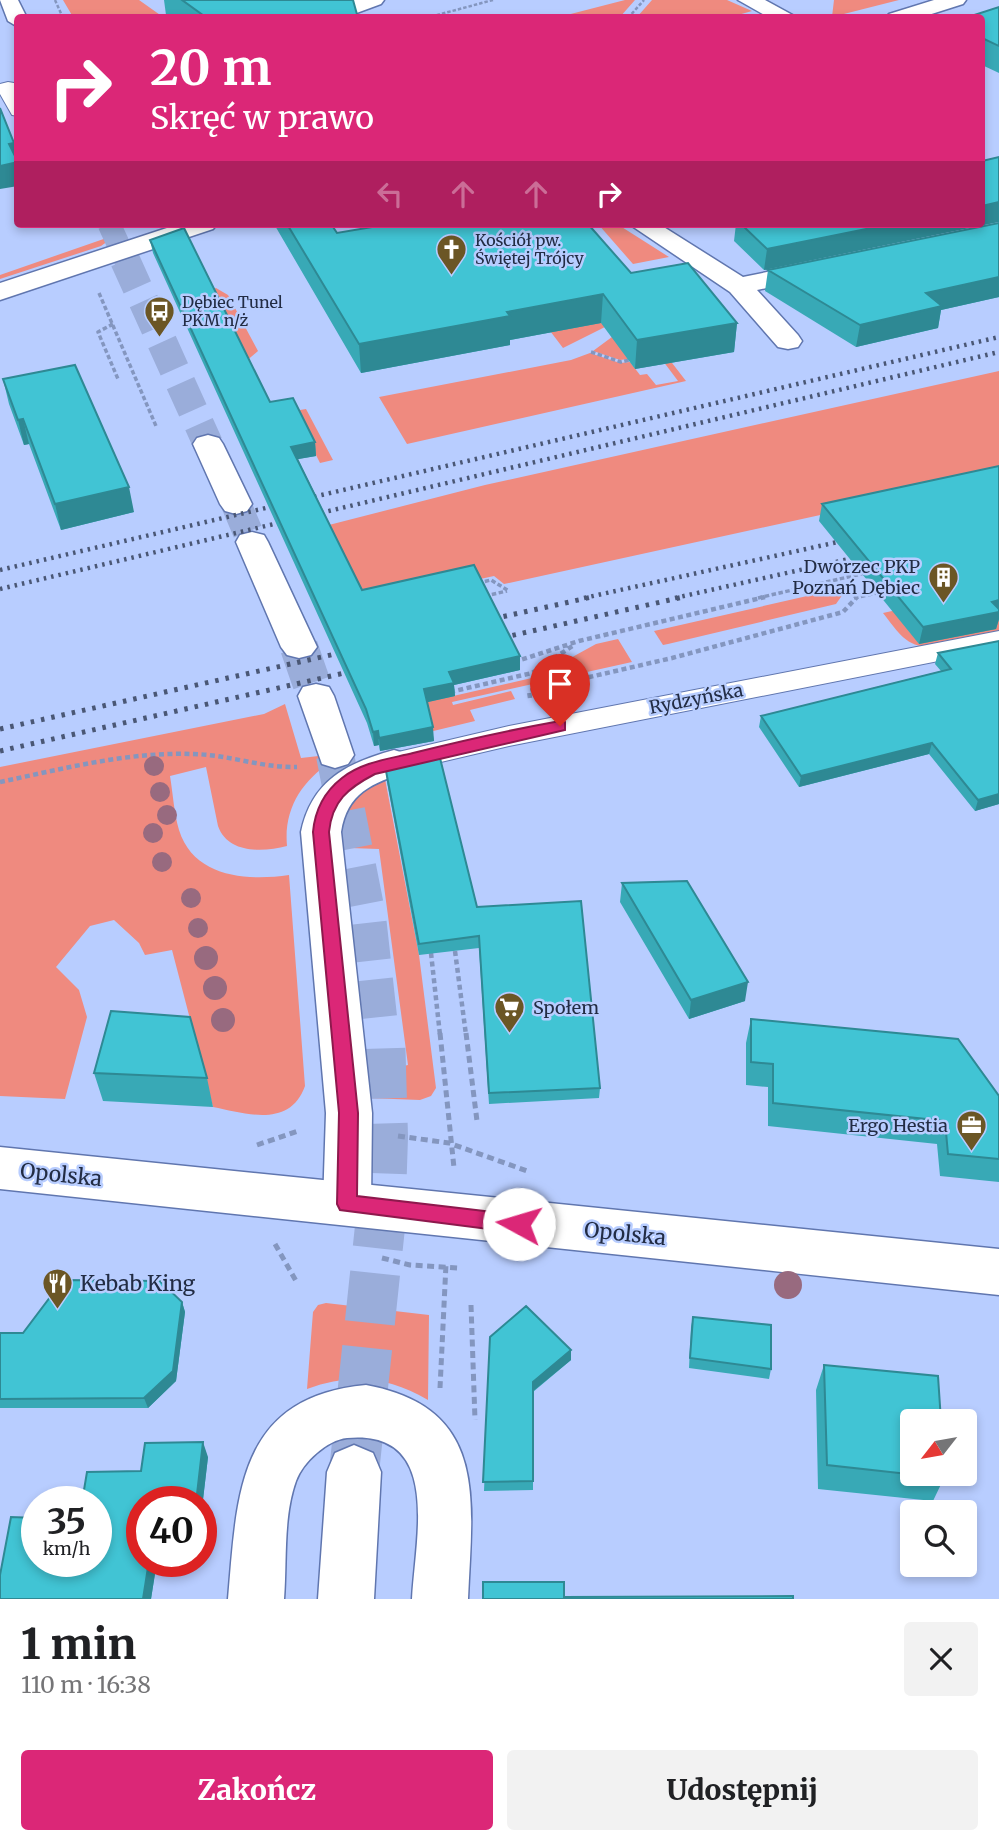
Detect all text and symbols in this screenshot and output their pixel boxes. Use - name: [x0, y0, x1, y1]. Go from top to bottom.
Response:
- text: 20 m: [150, 37, 271, 98]
- icon: right: [35, 42, 126, 133]
- text: Skręć w prawo: [150, 98, 374, 138]
- icon: left: [371, 175, 409, 213]
- icon: ahead: [444, 175, 482, 213]
- icon: ahead: [517, 175, 555, 213]
- icon: right: [590, 175, 628, 213]
- place label: Kościół pw. Świętej Trójcy: [475, 230, 585, 268]
- church icon: Kościół pw. Świętej Trójcy: [435, 232, 469, 276]
- place label: Dębiec Tunel PKM n/ż: [182, 292, 283, 330]
- bus stop icon: Dębiec Tunel PKM n/ż: [142, 294, 176, 338]
- place label: Dworzec PKP Poznań Dębiec: [792, 555, 920, 599]
- building icon: Dworzec PKP Poznań Dębiec: [926, 560, 960, 604]
- pin: [530, 654, 590, 726]
- icon: arrive: [541, 665, 579, 703]
- street label: Rydzyńska: [647, 678, 745, 719]
- supermarket icon: Społem: [493, 991, 527, 1035]
- place label: Społem: [533, 996, 599, 1019]
- office icon: Ergo Hestia: [954, 1109, 988, 1153]
- place label: Ergo Hestia: [848, 1114, 948, 1137]
- street label: Opolska: [19, 1157, 103, 1192]
- position arrow: [482, 1187, 556, 1261]
- street label: Opolska: [583, 1216, 667, 1251]
- restaurant icon: Kebab King: [40, 1267, 74, 1311]
- place label: Kebab King: [80, 1270, 196, 1297]
- north arrow: [900, 1409, 976, 1486]
- map controls: [900, 1409, 977, 1577]
- speed limit sign: 40: [126, 1486, 217, 1577]
- text: 35: [47, 1500, 86, 1544]
- button: search: [900, 1500, 977, 1577]
- text: km/h: [43, 1537, 90, 1560]
- text: 1 min: [21, 1618, 136, 1670]
- button: close: [904, 1622, 978, 1696]
- text: 110 m · 16:38: [21, 1670, 151, 1699]
- button: Zakończ: [21, 1750, 493, 1830]
- button: Udostępnij: [507, 1750, 978, 1830]

